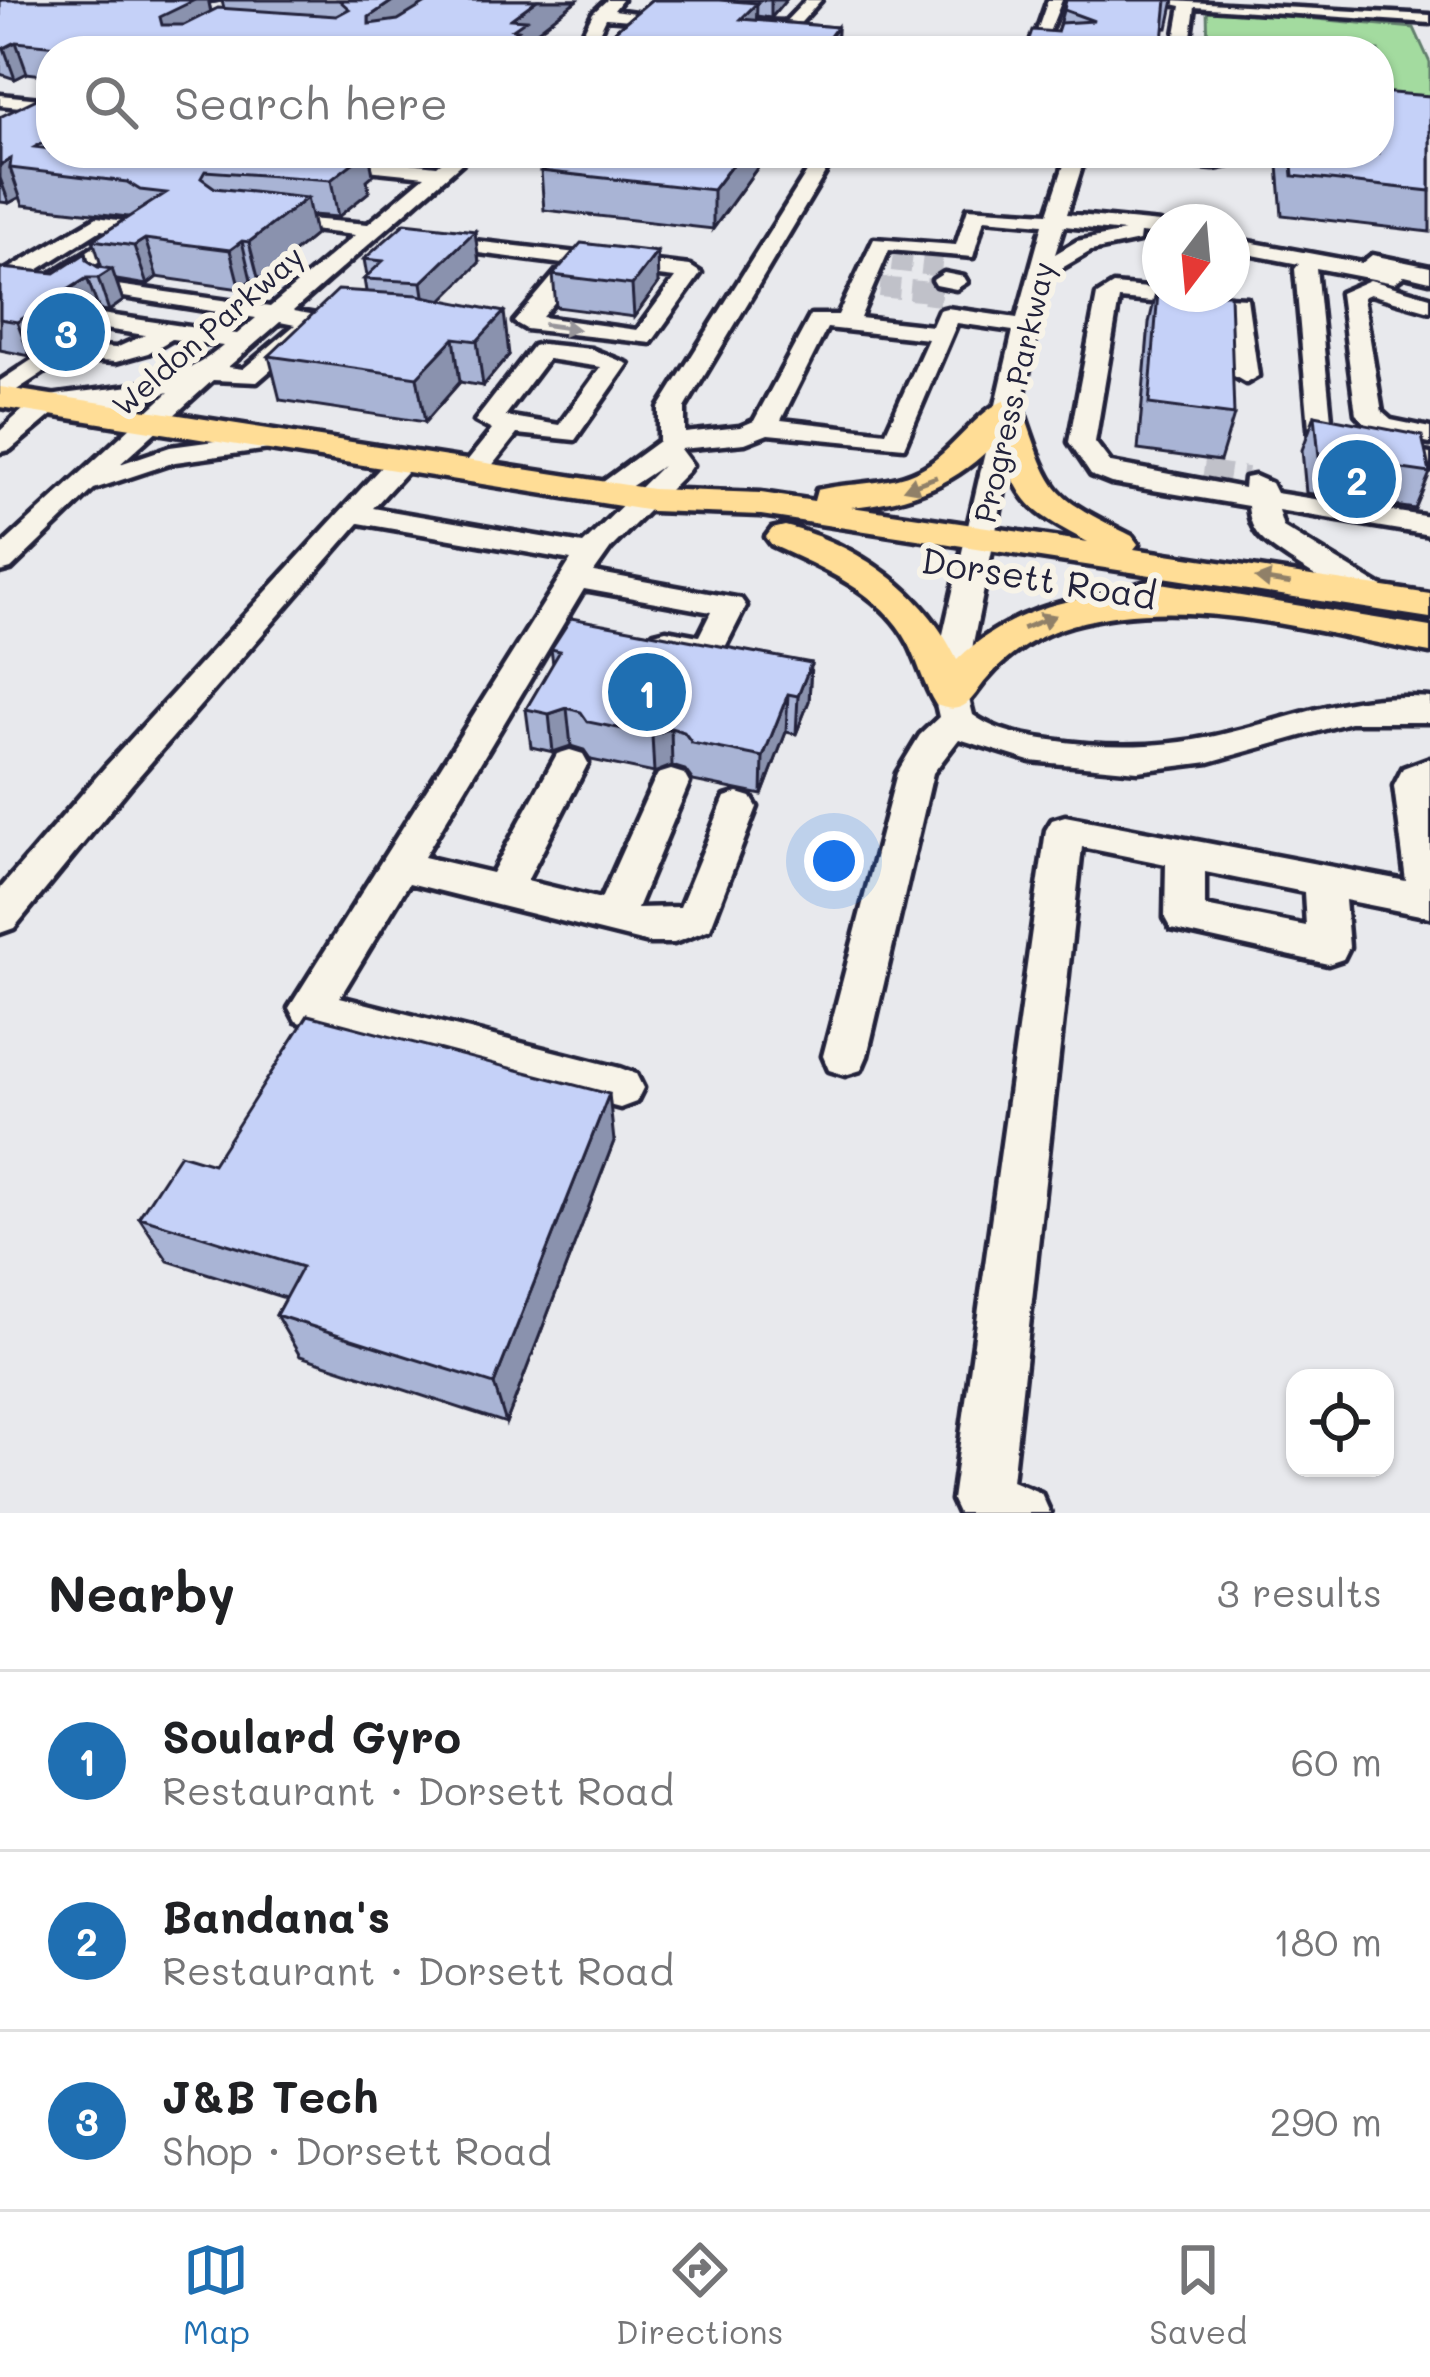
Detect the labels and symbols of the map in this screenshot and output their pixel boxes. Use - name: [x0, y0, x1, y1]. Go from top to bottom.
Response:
- north arrow: [1142, 204, 1250, 312]
- street label: Weldon Parkway: [103, 236, 311, 424]
- street label: Progress Parkway: [964, 258, 1062, 526]
- pin: 3: [27, 287, 105, 377]
- one-way arrow: [543, 317, 580, 336]
- pin: 2: [1318, 434, 1396, 524]
- one-way arrow: [901, 475, 937, 493]
- street label: Dorsett Road: [918, 535, 1160, 619]
- one-way arrow: [1254, 571, 1291, 590]
- one-way arrow: [1021, 612, 1057, 631]
- pin: 1: [608, 647, 686, 737]
- your location: [804, 831, 864, 891]

